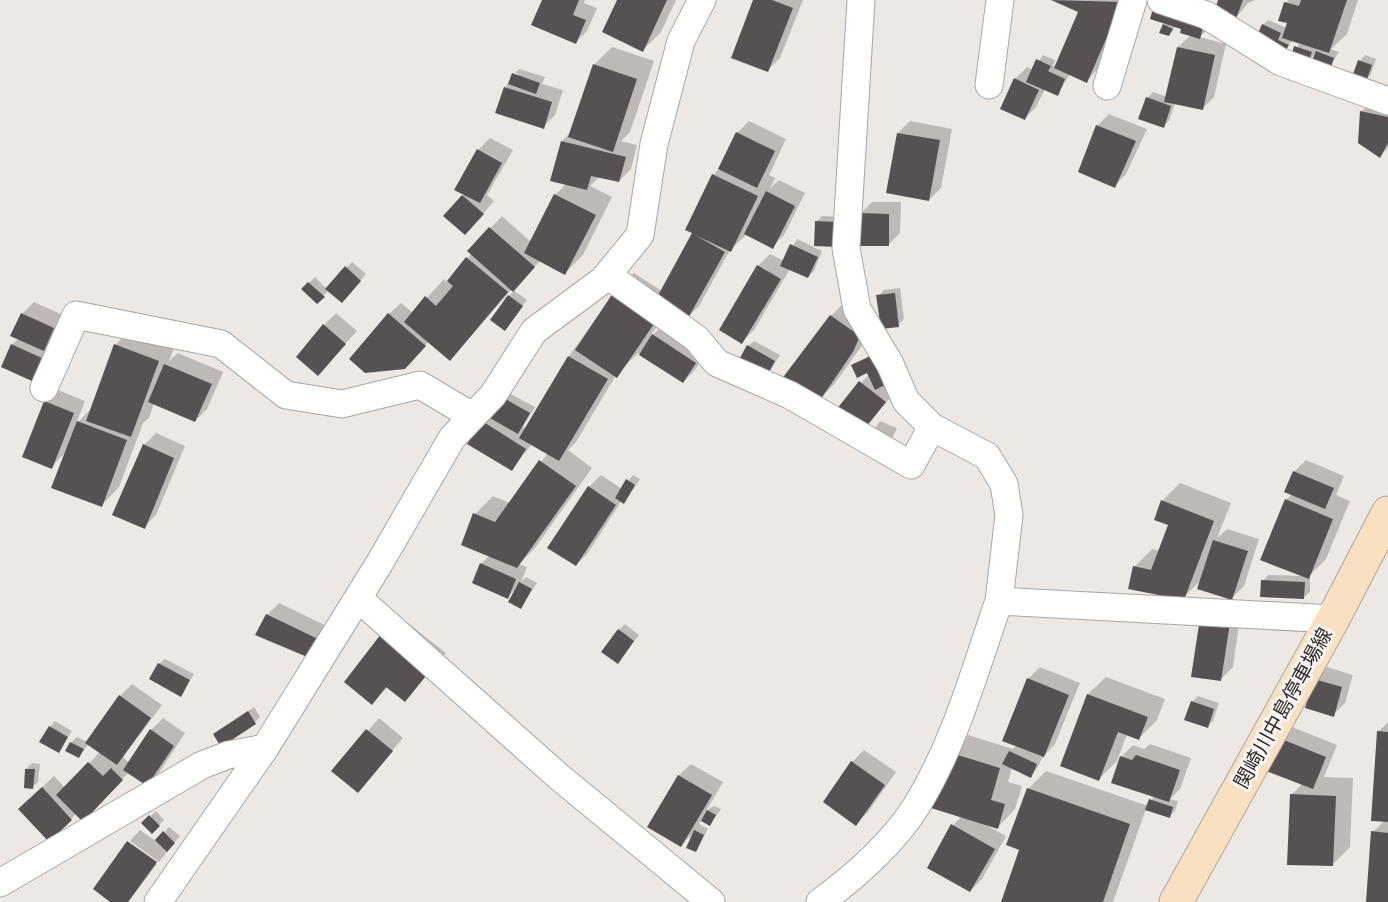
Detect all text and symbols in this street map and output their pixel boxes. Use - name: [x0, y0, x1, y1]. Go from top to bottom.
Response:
- street label: 関崎川中島停車場線: [1229, 623, 1336, 792]

